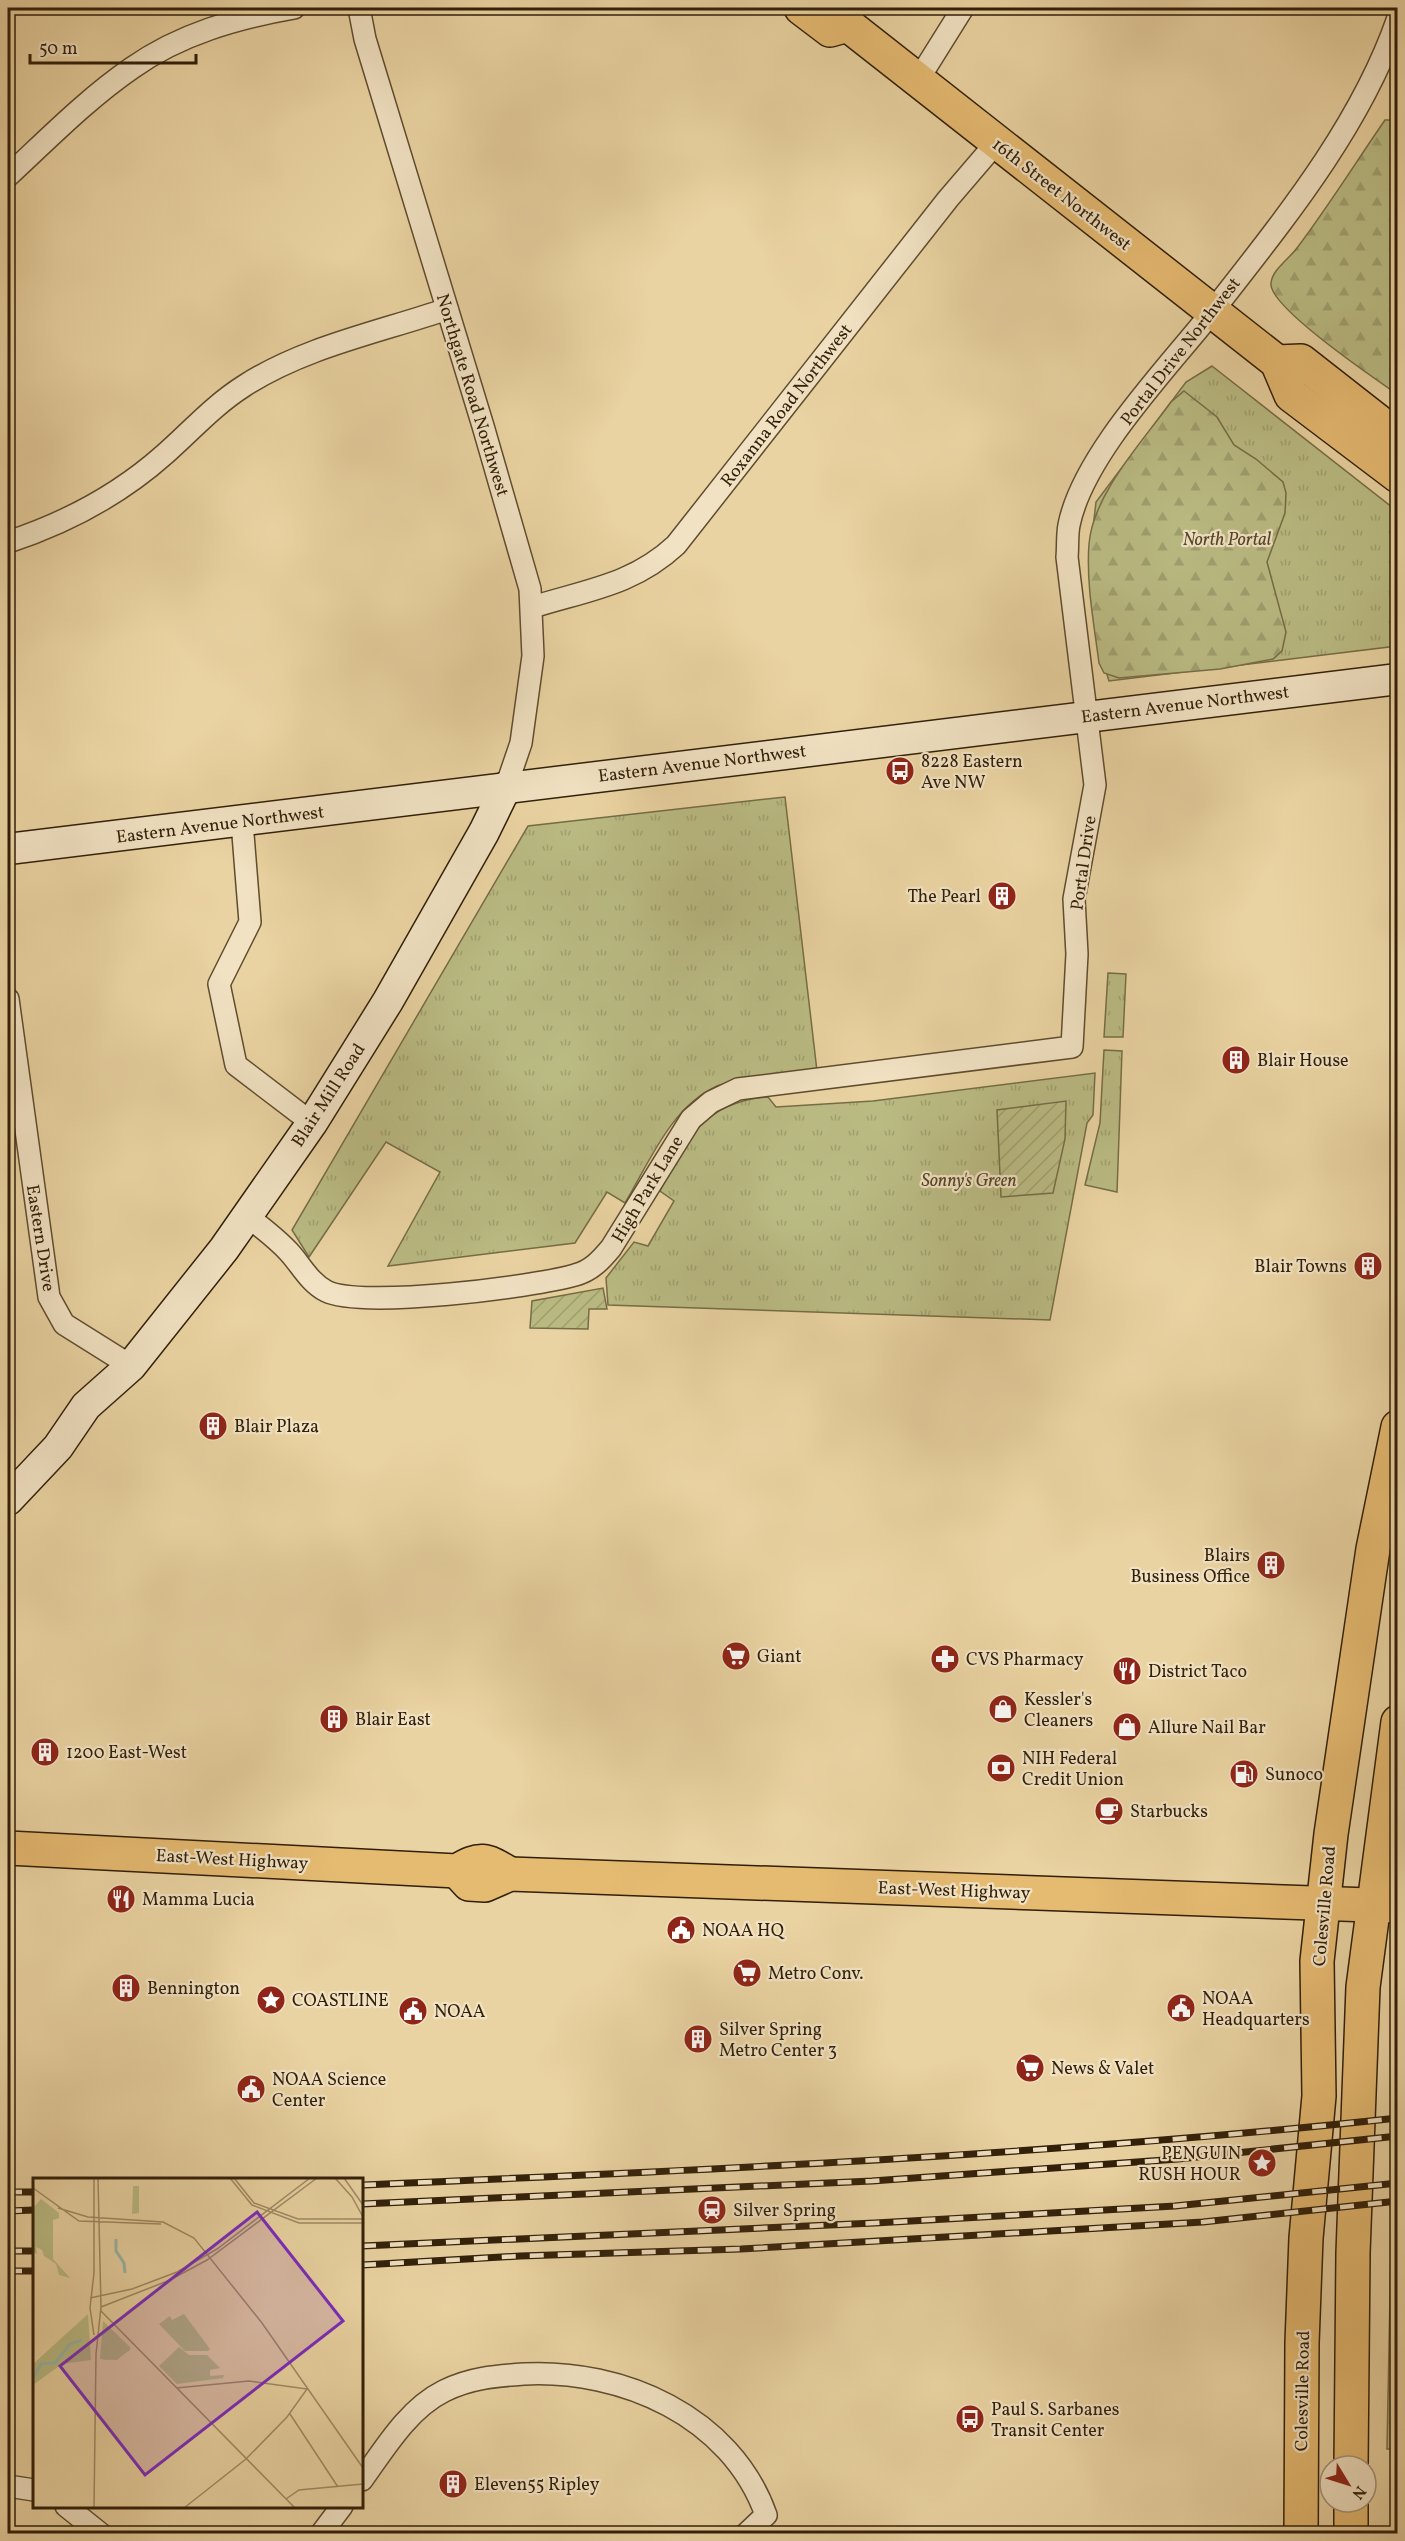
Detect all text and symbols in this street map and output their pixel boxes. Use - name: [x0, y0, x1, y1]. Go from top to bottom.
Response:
- scale bar: [30, 27, 196, 65]
- text: 50 m: [39, 37, 78, 62]
- street label: 16th Street Northwest: [986, 133, 1136, 258]
- street label: Portal Drive Northwest: [1115, 272, 1247, 431]
- street label: Northgate Road Northwest: [429, 291, 514, 500]
- street label: Roxanna Road Northwest: [715, 319, 859, 493]
- park label: North Portal: [1183, 528, 1272, 553]
- street label: Eastern Avenue Northwest: [1080, 680, 1291, 731]
- street label: Eastern Avenue Northwest: [597, 739, 808, 790]
- place label: 8228 Eastern Ave NW: [921, 750, 1023, 796]
- bus stop icon: 8228 Eastern Ave NW: [884, 755, 916, 787]
- street label: Eastern Avenue Northwest: [115, 800, 326, 851]
- street label: Portal Drive: [1065, 814, 1104, 912]
- building icon: The Pearl: [986, 880, 1018, 912]
- place label: The Pearl: [907, 885, 981, 910]
- street label: Blair Mill Road: [286, 1039, 372, 1153]
- building icon: Blair House: [1220, 1044, 1252, 1076]
- place label: Blair House: [1257, 1049, 1349, 1074]
- street label: High Park Lane: [606, 1131, 690, 1248]
- park label: Sonny's Green: [921, 1169, 1017, 1194]
- street label: Eastern Drive: [19, 1183, 60, 1294]
- building icon: Blair Towns: [1352, 1250, 1384, 1282]
- place label: Blair Towns: [1254, 1255, 1347, 1280]
- building icon: Blair Plaza: [197, 1410, 229, 1442]
- place label: Blair Plaza: [234, 1415, 319, 1440]
- place label: Blairs Business Office: [1130, 1544, 1250, 1590]
- building icon: Blairs Business Office: [1255, 1549, 1287, 1581]
- supermarket icon: Giant: [720, 1640, 752, 1672]
- pharmacy icon: CVS Pharmacy: [929, 1643, 961, 1675]
- place label: Giant: [757, 1645, 802, 1670]
- place label: CVS Pharmacy: [966, 1648, 1084, 1673]
- restaurant icon: District Taco: [1111, 1655, 1143, 1687]
- place label: District Taco: [1148, 1660, 1247, 1685]
- place label: Kessler's Cleaners: [1024, 1688, 1093, 1734]
- shop icon: Kessler's Cleaners: [987, 1693, 1019, 1725]
- building icon: Blair East: [318, 1703, 350, 1735]
- place label: Blair East: [355, 1708, 431, 1733]
- shop icon: Allure Nail Bar: [1111, 1711, 1143, 1743]
- place label: Allure Nail Bar: [1148, 1716, 1266, 1741]
- building icon: 1200 East-West: [29, 1736, 61, 1768]
- place label: 1200 East-West: [66, 1741, 187, 1766]
- place label: NIH Federal Credit Union: [1022, 1747, 1124, 1793]
- bank icon: NIH Federal Credit Union: [985, 1752, 1017, 1784]
- fuel station icon: Sunoco: [1228, 1758, 1260, 1790]
- place label: Sunoco: [1265, 1763, 1323, 1788]
- cafe icon: Starbucks: [1093, 1795, 1125, 1827]
- place label: Starbucks: [1130, 1800, 1208, 1825]
- street label: East-West Highway: [155, 1844, 309, 1877]
- street label: Colesville Road: [1308, 1845, 1343, 1967]
- street label: East-West Highway: [877, 1876, 1031, 1907]
- restaurant icon: Mamma Lucia: [105, 1883, 137, 1915]
- place label: Mamma Lucia: [142, 1888, 255, 1913]
- public building icon: NOAA HQ: [665, 1914, 697, 1946]
- place label: NOAA HQ: [702, 1919, 785, 1944]
- supermarket icon: Metro Conv.: [731, 1957, 763, 1989]
- place label: Metro Conv.: [768, 1962, 863, 1987]
- building icon: Bennington: [110, 1972, 142, 2004]
- place label: Bennington: [147, 1977, 240, 2002]
- place icon: COASTLINE: [255, 1984, 287, 2016]
- place label: NOAA Headquarters: [1202, 1987, 1310, 2033]
- place label: COASTLINE: [292, 1989, 389, 2014]
- public building icon: NOAA Headquarters: [1165, 1992, 1197, 2024]
- public building icon: NOAA: [397, 1995, 429, 2027]
- place label: NOAA: [434, 2000, 486, 2025]
- place label: Silver Spring Metro Center 3: [719, 2018, 837, 2064]
- building icon: Silver Spring Metro Center 3: [682, 2023, 714, 2055]
- supermarket icon: News & Valet: [1014, 2052, 1046, 2084]
- place label: News & Valet: [1051, 2057, 1154, 2082]
- place label: NOAA Science Center: [272, 2068, 386, 2114]
- public building icon: NOAA Science Center: [235, 2073, 267, 2105]
- place label: PENGUIN RUSH HOUR: [1138, 2142, 1241, 2188]
- place icon: PENGUIN RUSH HOUR: [1246, 2147, 1278, 2179]
- inset map: [33, 2178, 363, 2508]
- station icon: Silver Spring: [696, 2194, 728, 2226]
- place label: Silver Spring: [733, 2199, 836, 2224]
- street label: Colesville Road: [1290, 2330, 1317, 2452]
- place label: Paul S. Sarbanes Transit Center: [991, 2398, 1120, 2444]
- bus stop icon: Paul S. Sarbanes Transit Center: [954, 2403, 986, 2435]
- north arrow: [1318, 2454, 1378, 2514]
- building icon: Eleven55 Ripley: [437, 2468, 469, 2500]
- place label: Eleven55 Ripley: [474, 2473, 600, 2498]
- text: N: [1346, 2481, 1370, 2504]

